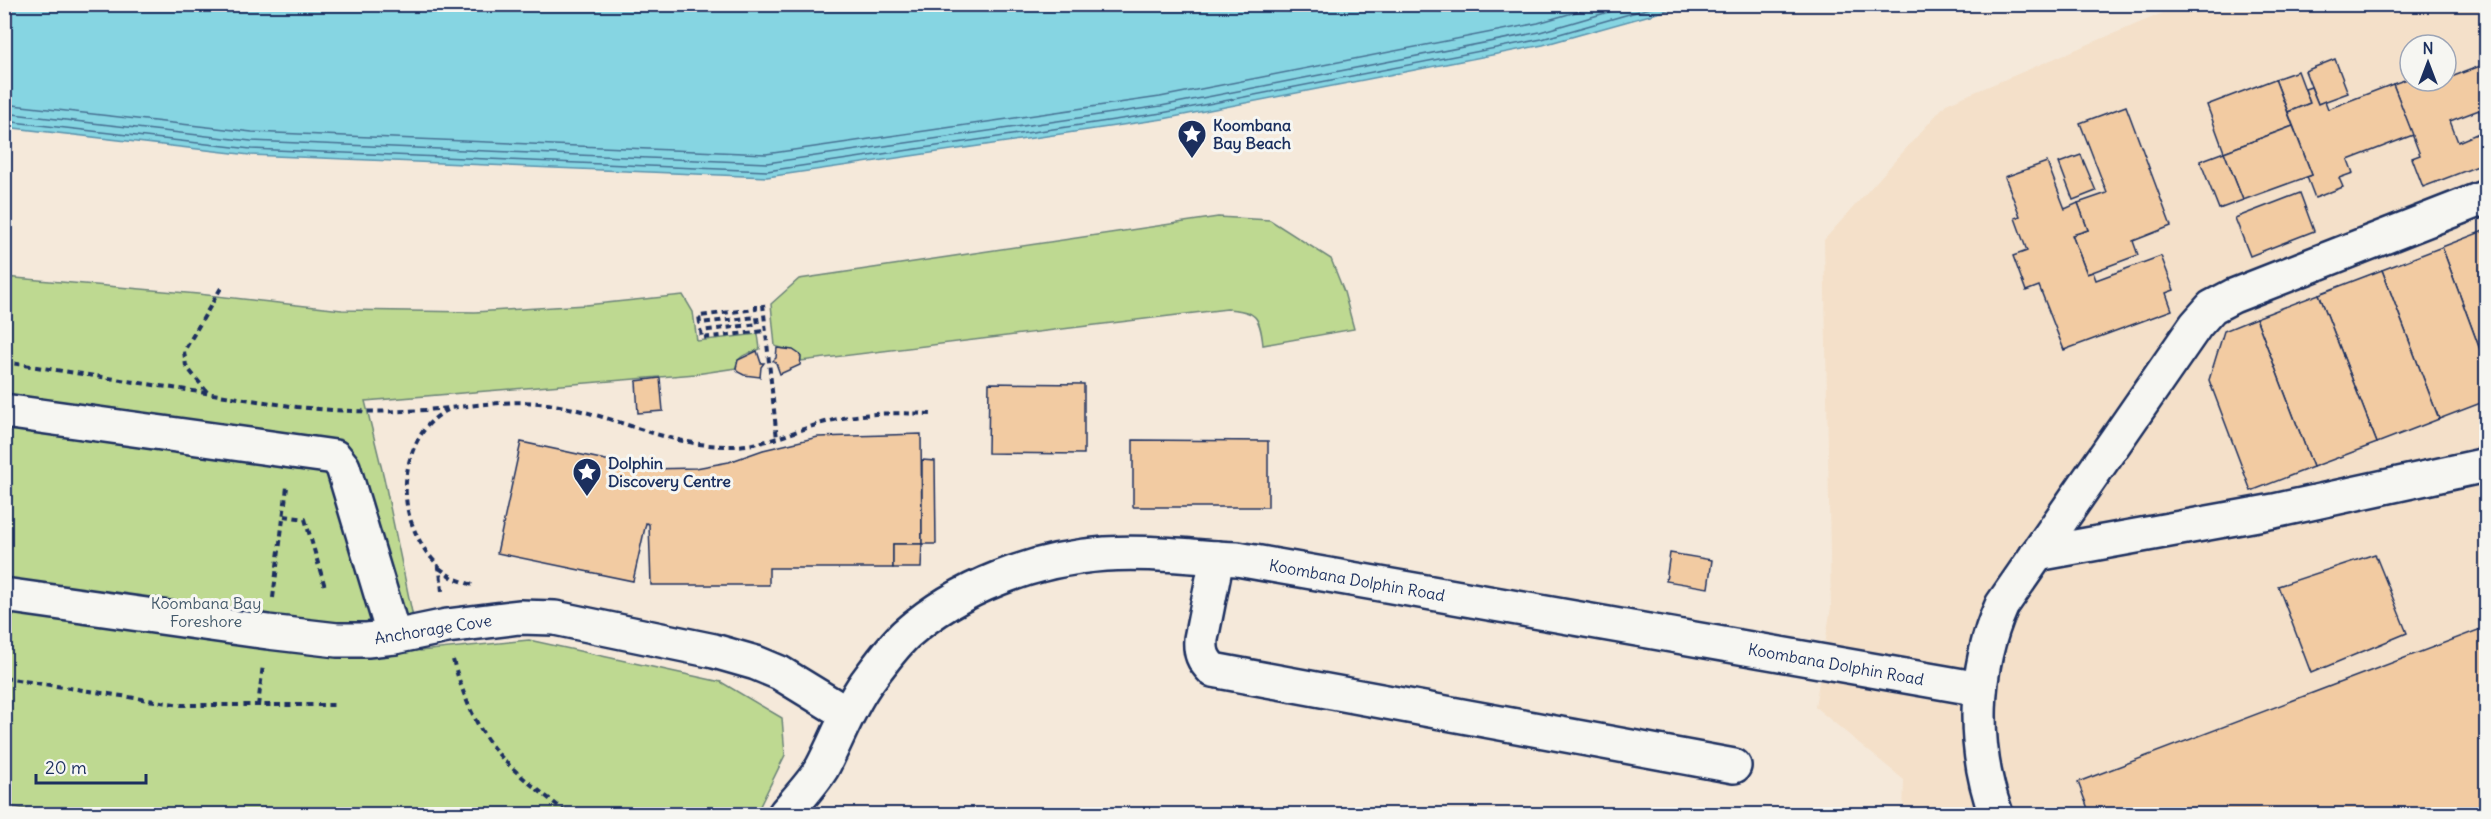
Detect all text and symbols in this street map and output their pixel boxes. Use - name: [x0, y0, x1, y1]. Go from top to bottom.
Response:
- north arrow: [2398, 33, 2458, 93]
- text: N: [2422, 38, 2434, 58]
- place label: Koombana Bay Beach: [1213, 115, 1291, 154]
- place icon: Koombana Bay Beach: [1176, 118, 1208, 160]
- place label: Dolphin Discovery Centre: [608, 453, 731, 492]
- place icon: Dolphin Discovery Centre: [571, 456, 603, 498]
- street label: Koombana Dolphin Road: [1267, 555, 1447, 605]
- park label: Koombana Bay Foreshore: [151, 593, 261, 631]
- street label: Anchorage Cove: [373, 610, 493, 648]
- street label: Koombana Dolphin Road: [1746, 639, 1926, 689]
- scale bar: [36, 747, 146, 785]
- text: 20 m: [45, 756, 87, 779]

